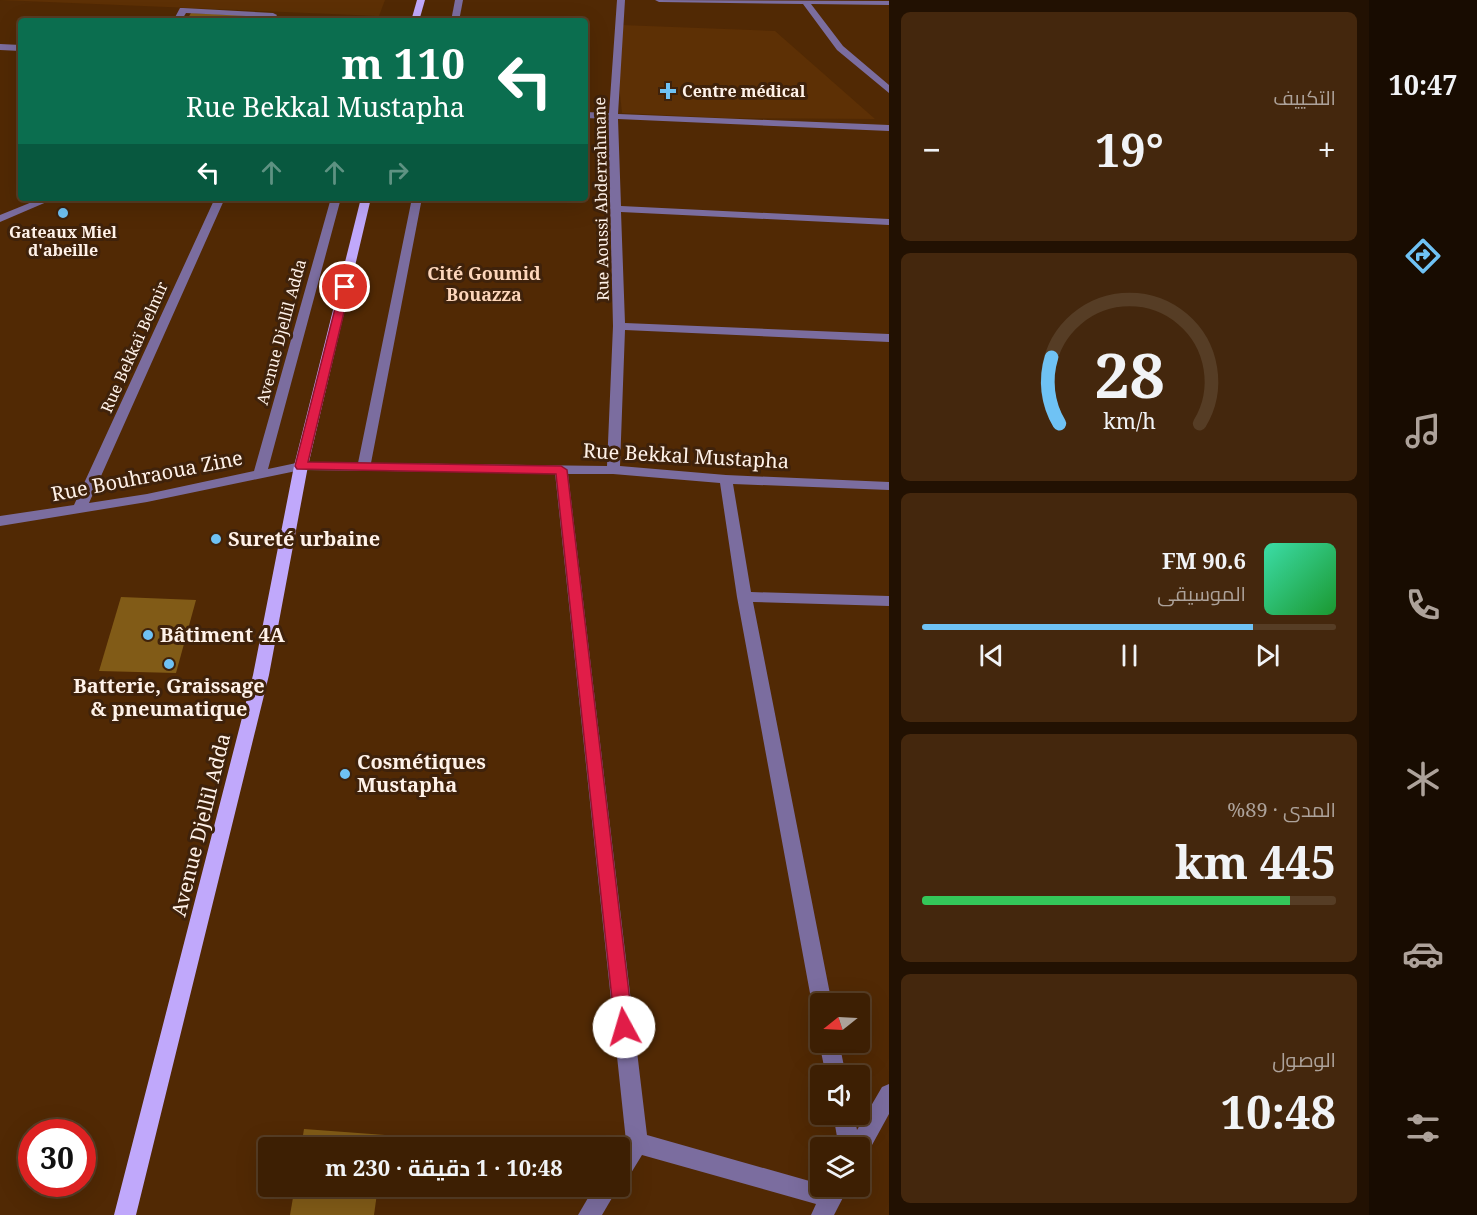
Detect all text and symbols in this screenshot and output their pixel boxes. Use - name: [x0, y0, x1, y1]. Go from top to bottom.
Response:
- text: 110 m: [341, 34, 465, 91]
- icon: left: [486, 42, 564, 120]
- text: 10:47: [1388, 66, 1458, 103]
- place label: Centre médical: [682, 80, 806, 102]
- marker: Centre médical: [659, 82, 677, 100]
- text: التكييف: [1273, 84, 1336, 111]
- text: Rue Bekkal Mustapha: [186, 88, 465, 125]
- street label: Rue Aoussi Abderrahmane: [588, 97, 614, 301]
- text: 19°: [1095, 119, 1164, 180]
- text: −: [922, 127, 941, 172]
- text: +: [1318, 127, 1336, 172]
- icon: left: [192, 156, 225, 189]
- icon: ahead: [255, 156, 288, 189]
- icon: ahead: [318, 156, 351, 189]
- icon: right: [381, 156, 414, 189]
- marker: Gateaux Miel d'abeille: [56, 206, 70, 220]
- place label: Gateaux Miel d'abeille: [9, 221, 117, 261]
- icon: directions: [1402, 235, 1444, 277]
- street label: Avenue Djellil Adda: [251, 257, 311, 407]
- pin: [319, 261, 370, 312]
- district label: Cité Goumid Bouazza: [427, 261, 541, 306]
- icon: arrive: [328, 270, 361, 303]
- street label: Rue Bekkaï Belmir: [95, 278, 173, 416]
- text: 28: [1094, 331, 1164, 416]
- text: km/h: [1103, 406, 1156, 435]
- icon: music: [1402, 410, 1444, 452]
- street label: Rue Bekkal Mustapha: [582, 437, 790, 474]
- street label: Rue Bouhraoua Zine: [49, 444, 245, 507]
- place label: Sureté urbaine: [228, 525, 380, 552]
- marker: Sureté urbaine: [209, 532, 223, 546]
- text: 90.6 FM: [1162, 545, 1246, 575]
- text: الموسيقى: [1157, 580, 1246, 607]
- icon: phone: [1402, 584, 1444, 626]
- place label: Bâtiment 4A: [160, 621, 286, 648]
- marker: Bâtiment 4A: [141, 628, 155, 642]
- icon: previous: [975, 639, 1008, 672]
- icon: pause: [1113, 639, 1146, 672]
- icon: next: [1251, 639, 1284, 672]
- marker: Batterie, Graissage & pneumatique: [162, 657, 176, 671]
- place label: Batterie, Graissage & pneumatique: [73, 672, 265, 722]
- street label: Avenue Djellil Adda: [165, 731, 236, 919]
- place label: Cosmétiques Mustapha: [357, 748, 486, 798]
- icon: climate: [1402, 758, 1444, 800]
- marker: Cosmétiques Mustapha: [338, 767, 352, 781]
- text: المدى · 89%: [1227, 796, 1336, 823]
- text: 445 km: [1175, 831, 1336, 892]
- icon: car: [1402, 933, 1444, 975]
- north arrow: [810, 993, 870, 1053]
- map controls: [810, 993, 870, 1197]
- position arrow: [592, 995, 656, 1059]
- text: الوصول: [1272, 1046, 1336, 1073]
- button: sound: [810, 1065, 870, 1125]
- text: 10:48: [1221, 1081, 1336, 1142]
- icon: filters: [1402, 1107, 1444, 1149]
- speed limit sign: 30: [18, 1119, 96, 1197]
- button: layers: [810, 1137, 870, 1197]
- text: 10:48 · 1 دقيقة · 230 m: [325, 1152, 563, 1182]

